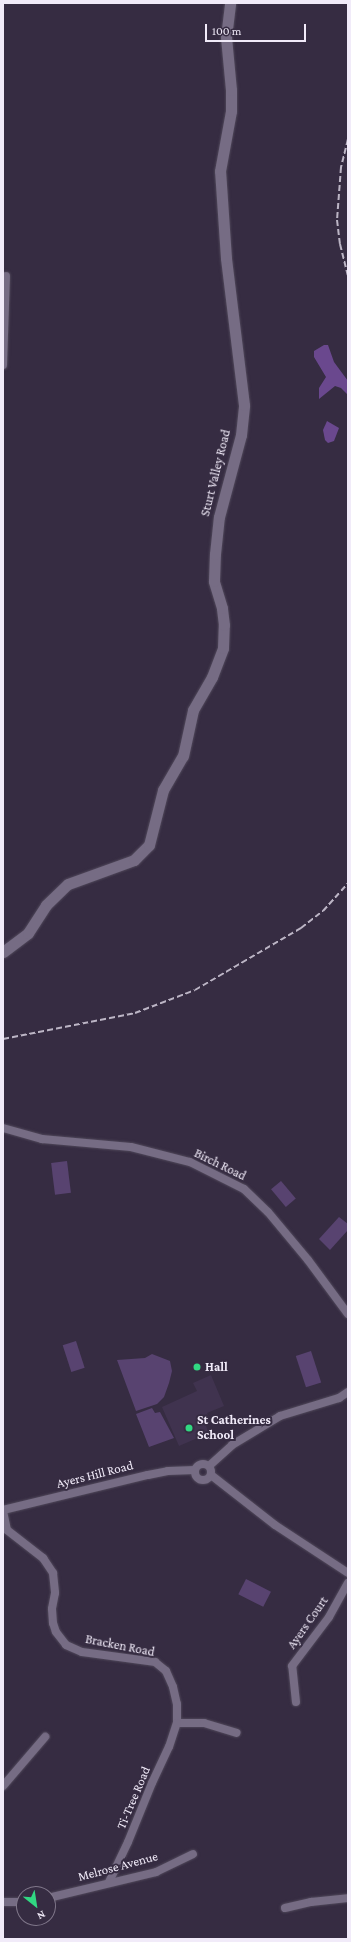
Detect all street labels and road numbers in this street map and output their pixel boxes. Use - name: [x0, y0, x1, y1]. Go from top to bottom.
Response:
- street label: Sturt Valley Road: [198, 428, 234, 518]
- street label: Birch Road: [191, 1146, 249, 1184]
- street label: Ayers Hill Road: [55, 1458, 135, 1492]
- street label: Ayers Court: [284, 1594, 332, 1652]
- street label: Bracken Road: [84, 1632, 156, 1660]
- street label: Ti-Tree Road: [114, 1764, 154, 1832]
- street label: Melrose Avenue: [76, 1849, 160, 1885]

